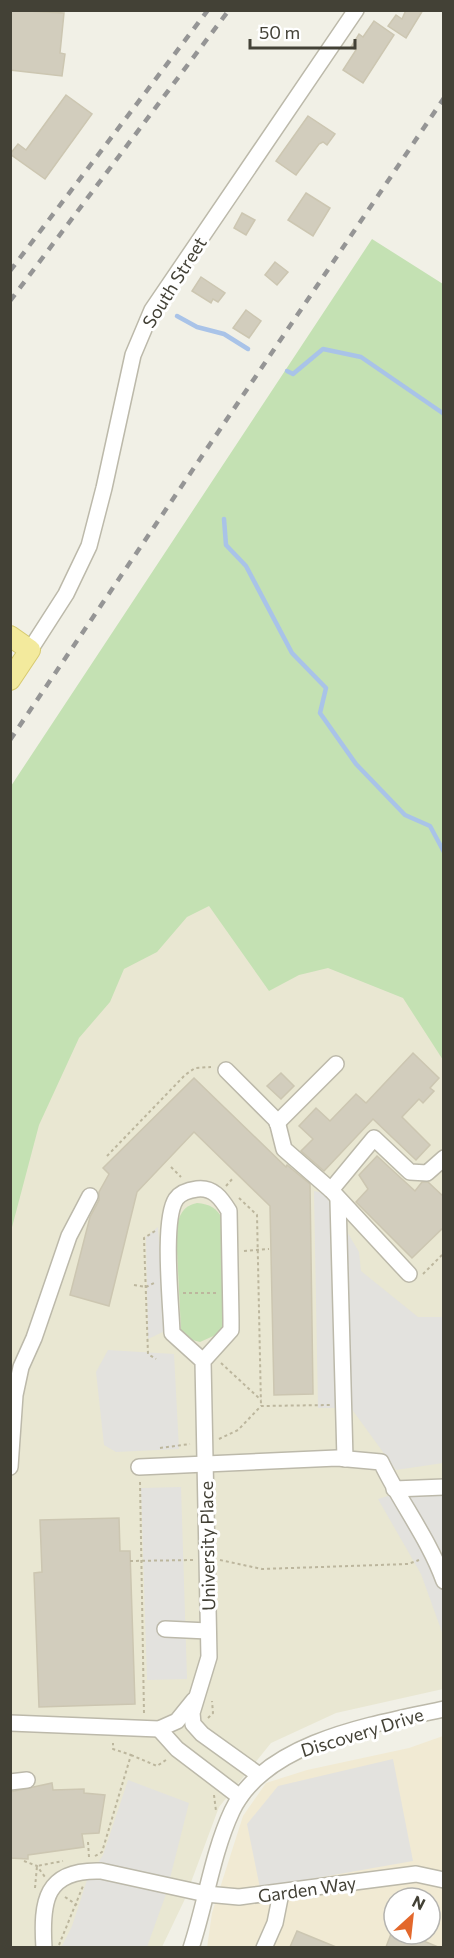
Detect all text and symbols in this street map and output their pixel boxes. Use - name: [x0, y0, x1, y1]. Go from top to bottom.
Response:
- scale bar: [250, 12, 355, 50]
- text: 50 m: [259, 21, 300, 43]
- street label: South Street: [137, 232, 211, 332]
- street label: University Place: [195, 1481, 219, 1611]
- street label: Discovery Drive: [298, 1703, 426, 1761]
- street label: Garden Way: [256, 1871, 358, 1907]
- north arrow: [382, 1886, 442, 1946]
- text: N: [409, 1891, 429, 1913]

